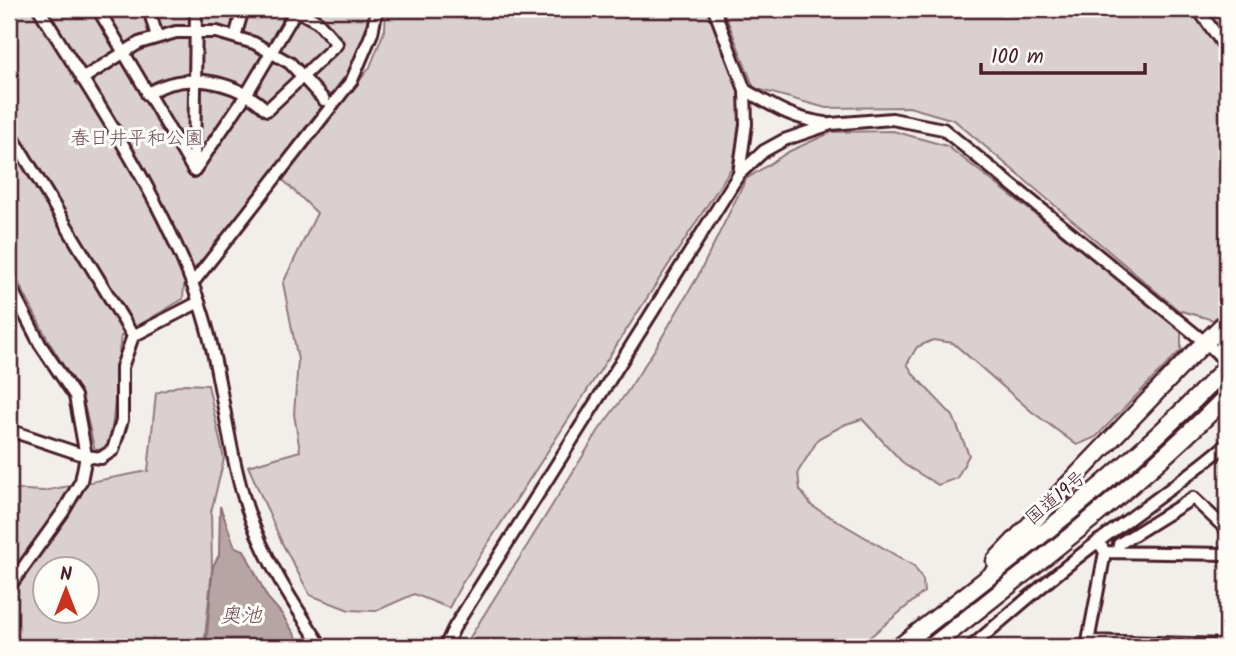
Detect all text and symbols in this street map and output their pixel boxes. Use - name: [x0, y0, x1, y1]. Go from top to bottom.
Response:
- scale bar: [981, 32, 1145, 76]
- text: 100 m: [991, 41, 1044, 74]
- park label: 春日井平和公園: [70, 124, 204, 154]
- street label: 国道19号: [1019, 464, 1094, 533]
- north arrow: [32, 554, 102, 624]
- text: N: [60, 560, 72, 590]
- water label: 奥池: [220, 600, 263, 633]

